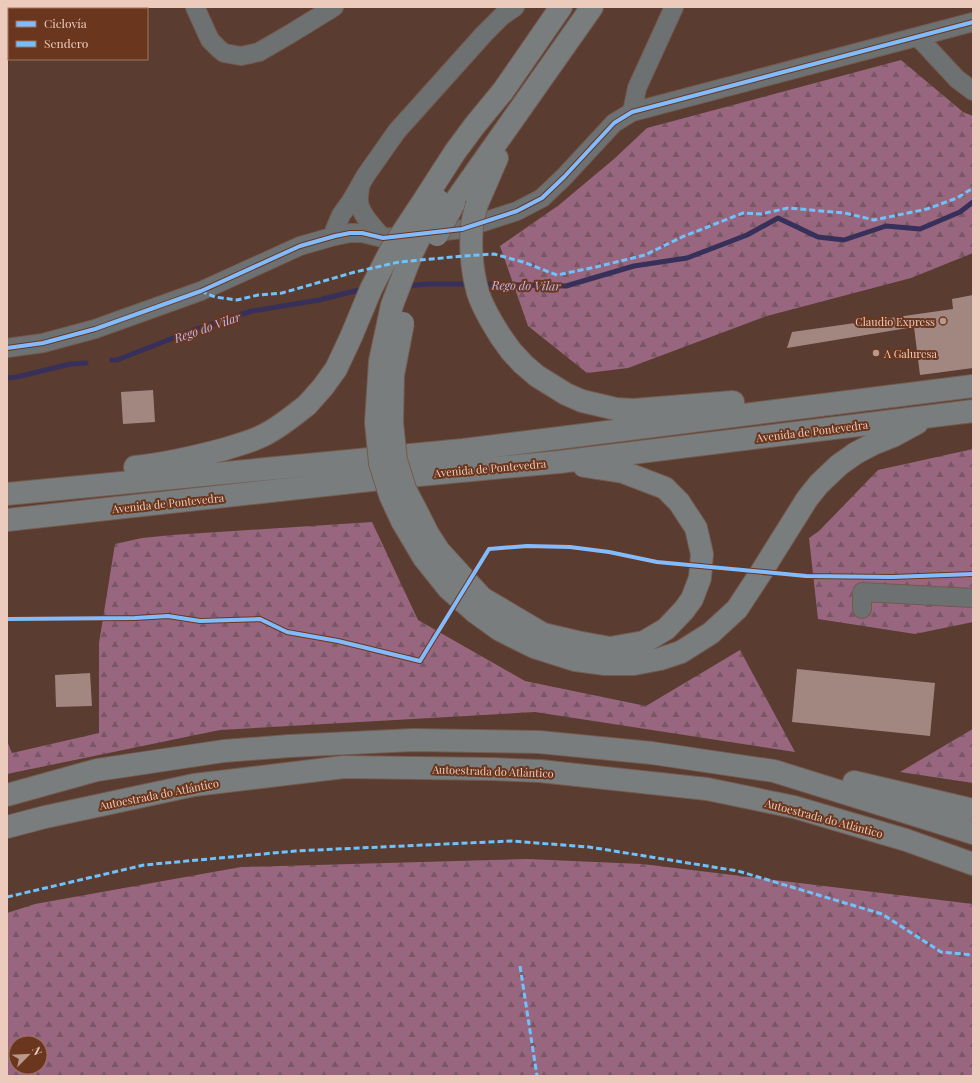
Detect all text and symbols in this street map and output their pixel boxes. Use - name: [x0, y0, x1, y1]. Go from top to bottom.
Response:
- legend: [8, 8, 148, 60]
- text: Ciclovía: [44, 15, 87, 31]
- text: Sendero: [44, 35, 89, 51]
- water label: Rego do Vilar: [490, 276, 561, 294]
- water label: Rego do Vilar: [171, 308, 243, 346]
- place label: Claudio Express: [855, 314, 935, 329]
- marker: Claudio Express: [938, 316, 948, 326]
- place label: A Galuresa: [883, 346, 938, 361]
- marker: A Galuresa: [871, 348, 881, 358]
- street label: Avenida de Pontevedra: [754, 417, 869, 445]
- street label: Avenida de Pontevedra: [432, 456, 547, 480]
- street label: Avenida de Pontevedra: [110, 490, 225, 516]
- street label: Autoestrada do Atlántico: [431, 761, 554, 781]
- street label: Autoestrada do Atlántico: [97, 775, 220, 813]
- street label: Autoestrada do Atlántico: [762, 795, 885, 841]
- north arrow: [8, 1035, 48, 1075]
- text: N: [29, 1044, 46, 1057]

